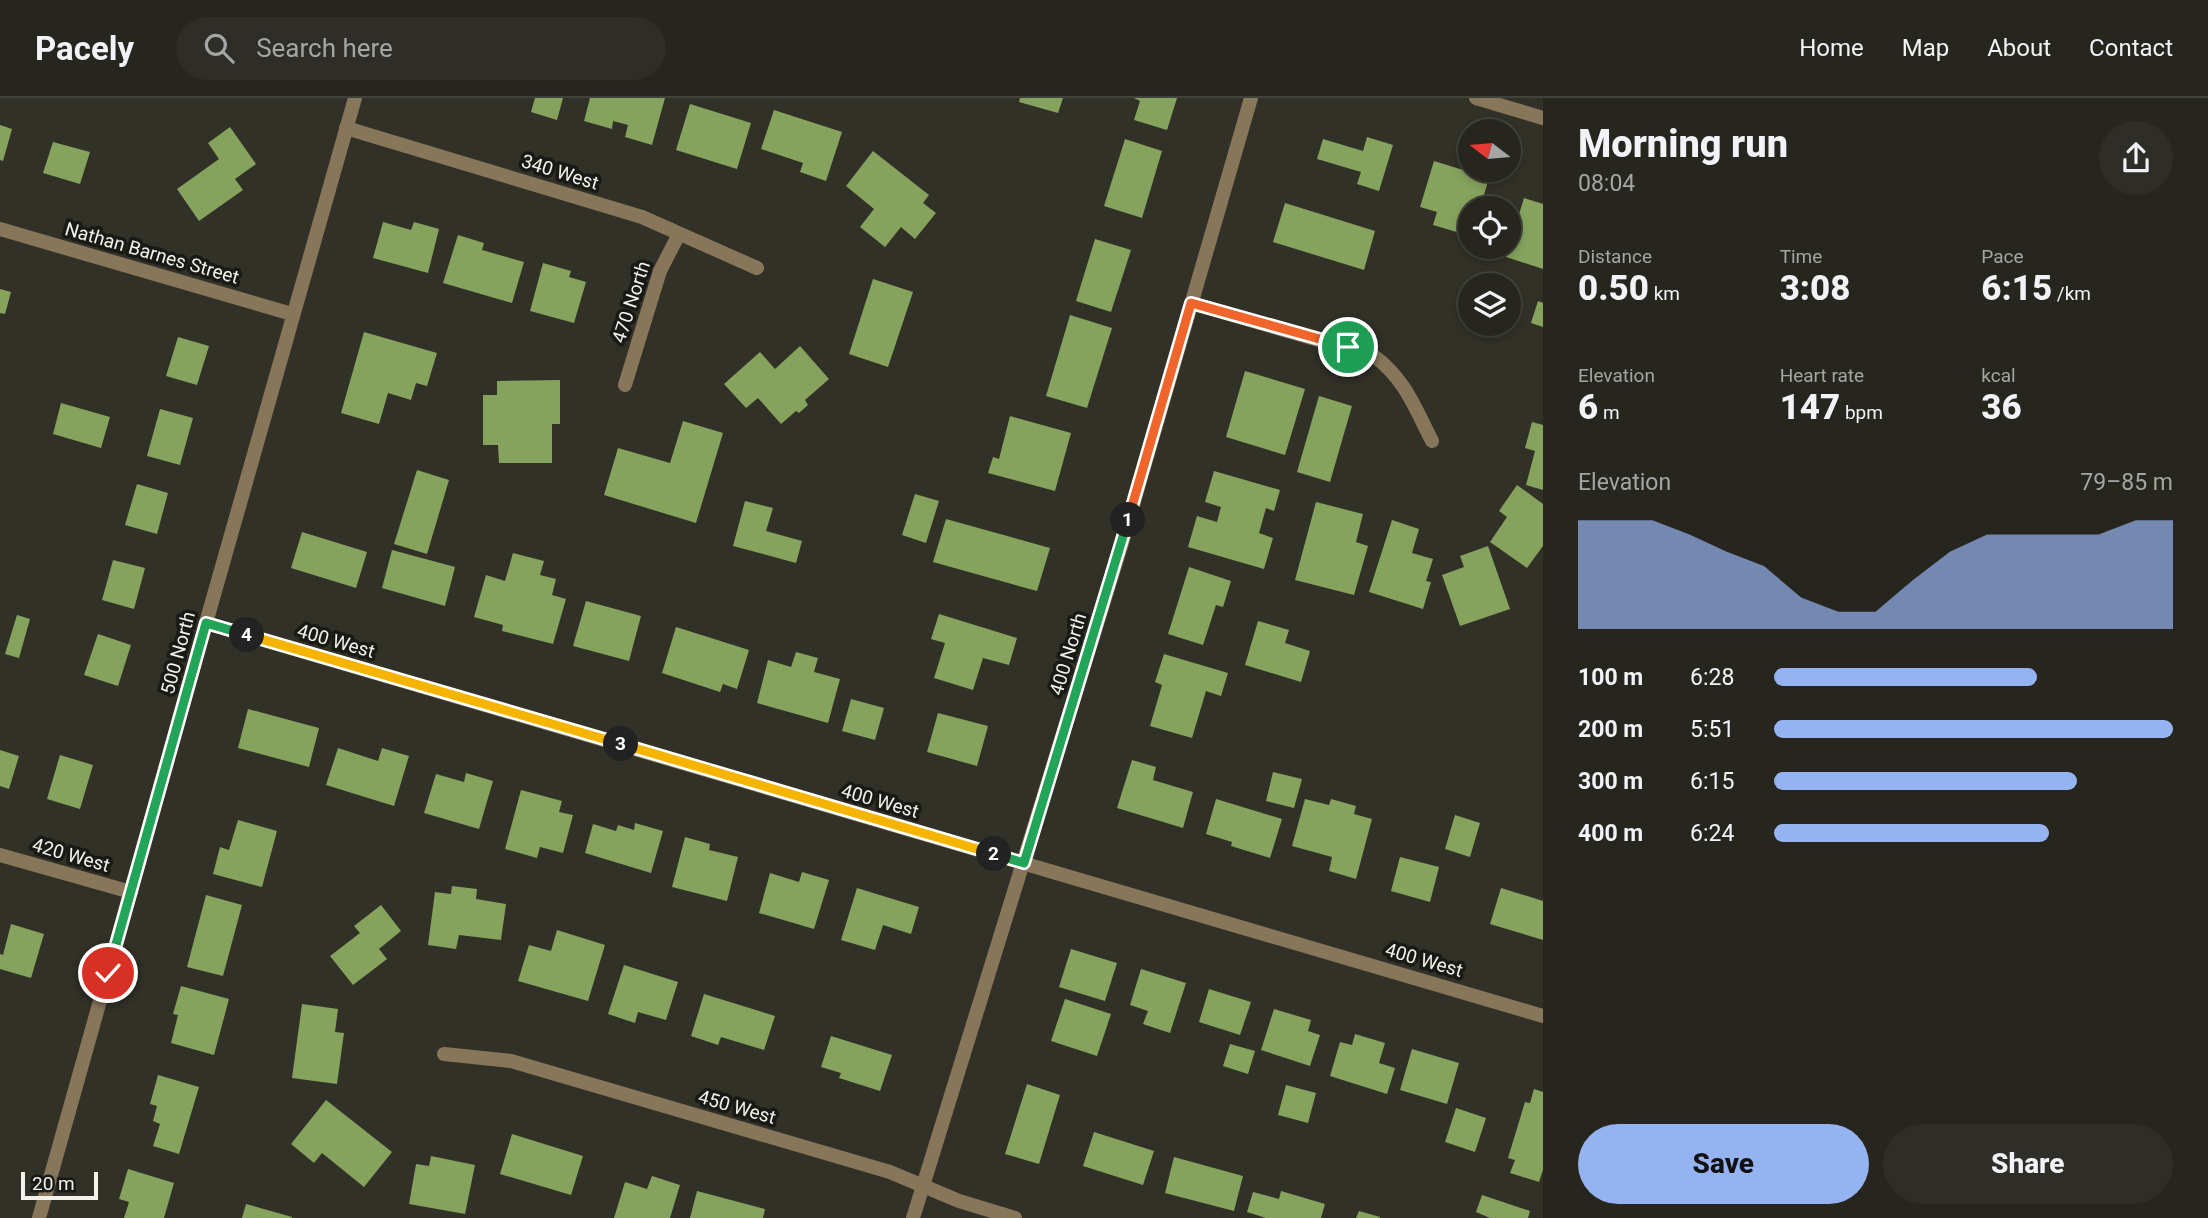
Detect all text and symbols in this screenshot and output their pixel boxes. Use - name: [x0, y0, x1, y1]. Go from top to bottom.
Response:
- search box: [176, 17, 666, 80]
- text: Pacely: [35, 29, 134, 68]
- icon: search: [200, 29, 238, 67]
- text: Search here: [256, 33, 393, 63]
- text: Home: [1799, 34, 1864, 62]
- text: Map: [1902, 34, 1949, 62]
- text: About: [1987, 34, 2051, 62]
- text: Contact: [2089, 34, 2173, 62]
- north arrow: [1458, 119, 1521, 182]
- map controls: [1458, 119, 1521, 336]
- button: share: [2099, 121, 2173, 195]
- text: Morning run: [1578, 122, 1788, 166]
- street label: 340 West: [519, 149, 601, 195]
- text: 08:04: [1578, 170, 1635, 197]
- button: locate: [1458, 196, 1521, 259]
- street label: Nathan Barnes Street: [62, 217, 242, 289]
- text: Distance: [1578, 245, 1652, 268]
- text: Time: [1780, 245, 1822, 268]
- text: Pace: [1981, 245, 2024, 268]
- street label: 470 North: [607, 258, 655, 346]
- text: 0.50: [1578, 268, 1649, 309]
- text: 3:08: [1780, 268, 1850, 309]
- text: 6:15: [1981, 268, 2052, 309]
- button: layers: [1458, 273, 1521, 336]
- text: km: [1649, 282, 1680, 305]
- text: /km: [2052, 282, 2091, 305]
- pin: [1318, 317, 1378, 377]
- icon: arrive: [1329, 328, 1367, 366]
- text: Elevation: [1578, 364, 1655, 387]
- text: Heart rate: [1780, 364, 1864, 387]
- text: kcal: [1981, 364, 2016, 387]
- text: 6: [1578, 387, 1598, 428]
- text: 147: [1780, 387, 1840, 428]
- text: 36: [1981, 387, 2022, 428]
- text: m: [1598, 401, 1620, 424]
- text: bpm: [1840, 401, 1883, 424]
- text: Elevation: [1578, 469, 1671, 496]
- text: 79–85 m: [2080, 469, 2173, 496]
- pin: 1: [1110, 502, 1146, 538]
- text: 1: [1122, 508, 1133, 531]
- street label: 500 North: [156, 609, 200, 697]
- street label: 400 North: [1045, 610, 1091, 698]
- pin: 4: [230, 618, 264, 652]
- street label: 400 West: [295, 619, 377, 663]
- text: 4: [241, 623, 252, 646]
- text: 100 m: [1578, 664, 1643, 691]
- text: 6:28: [1690, 664, 1734, 691]
- text: 200 m: [1578, 716, 1643, 743]
- text: 5:51: [1690, 716, 1734, 743]
- pin: 3: [604, 726, 638, 762]
- text: 3: [615, 732, 626, 755]
- text: 300 m: [1578, 768, 1643, 795]
- text: 6:15: [1690, 768, 1734, 795]
- street label: 400 West: [839, 779, 921, 823]
- text: 400 m: [1578, 820, 1643, 847]
- text: 6:24: [1690, 820, 1734, 847]
- street label: 420 West: [30, 833, 112, 877]
- pin: 2: [976, 836, 1012, 872]
- text: 2: [988, 842, 999, 865]
- street label: 400 West: [1383, 938, 1465, 982]
- pin: [78, 943, 138, 1003]
- icon: check: [89, 954, 127, 992]
- street label: 450 West: [696, 1085, 778, 1129]
- button: Save: [1578, 1124, 1869, 1204]
- button: Share: [1883, 1124, 2173, 1204]
- scale bar: [21, 1169, 98, 1201]
- text: 20 m: [32, 1172, 75, 1195]

